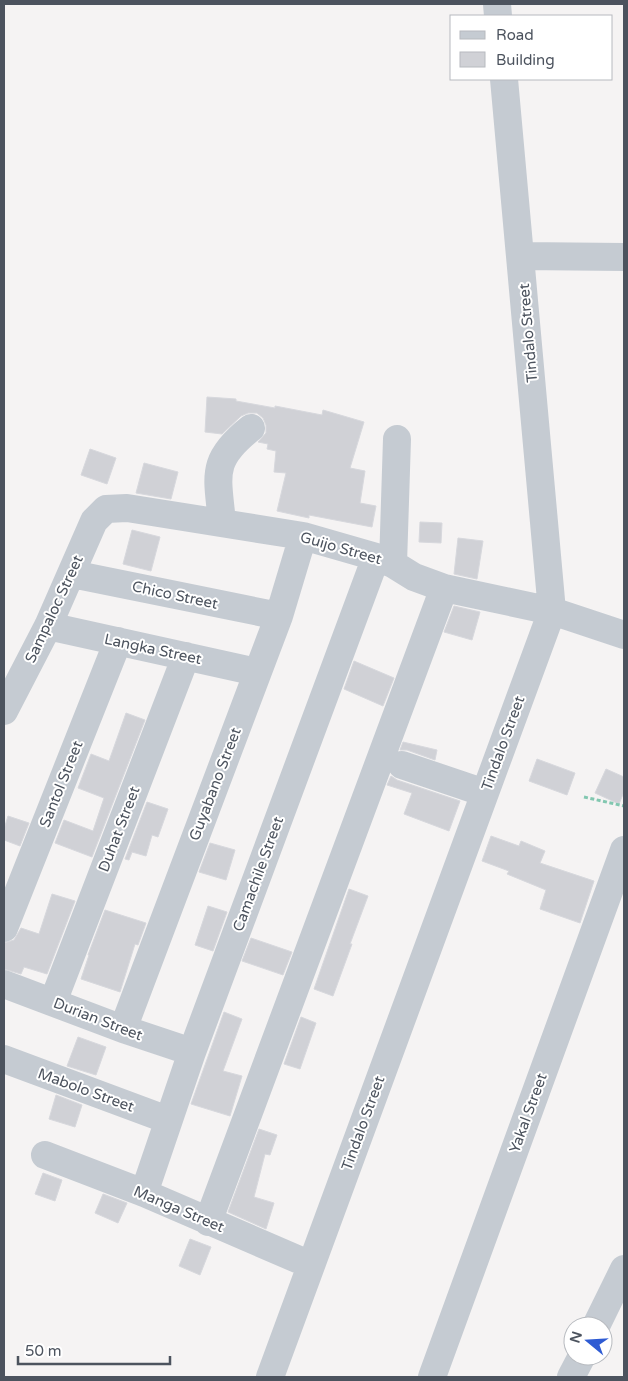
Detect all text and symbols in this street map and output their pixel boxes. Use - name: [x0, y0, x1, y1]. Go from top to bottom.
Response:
- legend: [450, 15, 613, 80]
- text: Road: [496, 26, 534, 44]
- text: Building: [496, 51, 555, 69]
- street label: Tindalo Street: [515, 282, 541, 383]
- street label: Guijo Street: [298, 528, 384, 568]
- street label: Sampaloc Street: [21, 552, 87, 666]
- street label: Chico Street: [131, 577, 220, 613]
- street label: Langka Street: [103, 630, 203, 668]
- street label: Tindalo Street: [478, 693, 529, 793]
- street label: Guyabano Street: [185, 725, 245, 843]
- street label: Santol Street: [35, 738, 87, 830]
- street label: Duhat Street: [94, 783, 144, 874]
- street label: Camachile Street: [229, 814, 287, 934]
- street label: Durian Street: [51, 994, 145, 1044]
- street label: Mabolo Street: [35, 1064, 137, 1116]
- street label: Yakal Street: [505, 1070, 551, 1155]
- street label: Tindalo Street: [338, 1073, 389, 1173]
- street label: Manga Street: [131, 1182, 227, 1236]
- north arrow: [563, 1316, 613, 1366]
- text: N: [566, 1329, 586, 1345]
- scale bar: [18, 1334, 170, 1366]
- text: 50 m: [25, 1342, 62, 1360]

